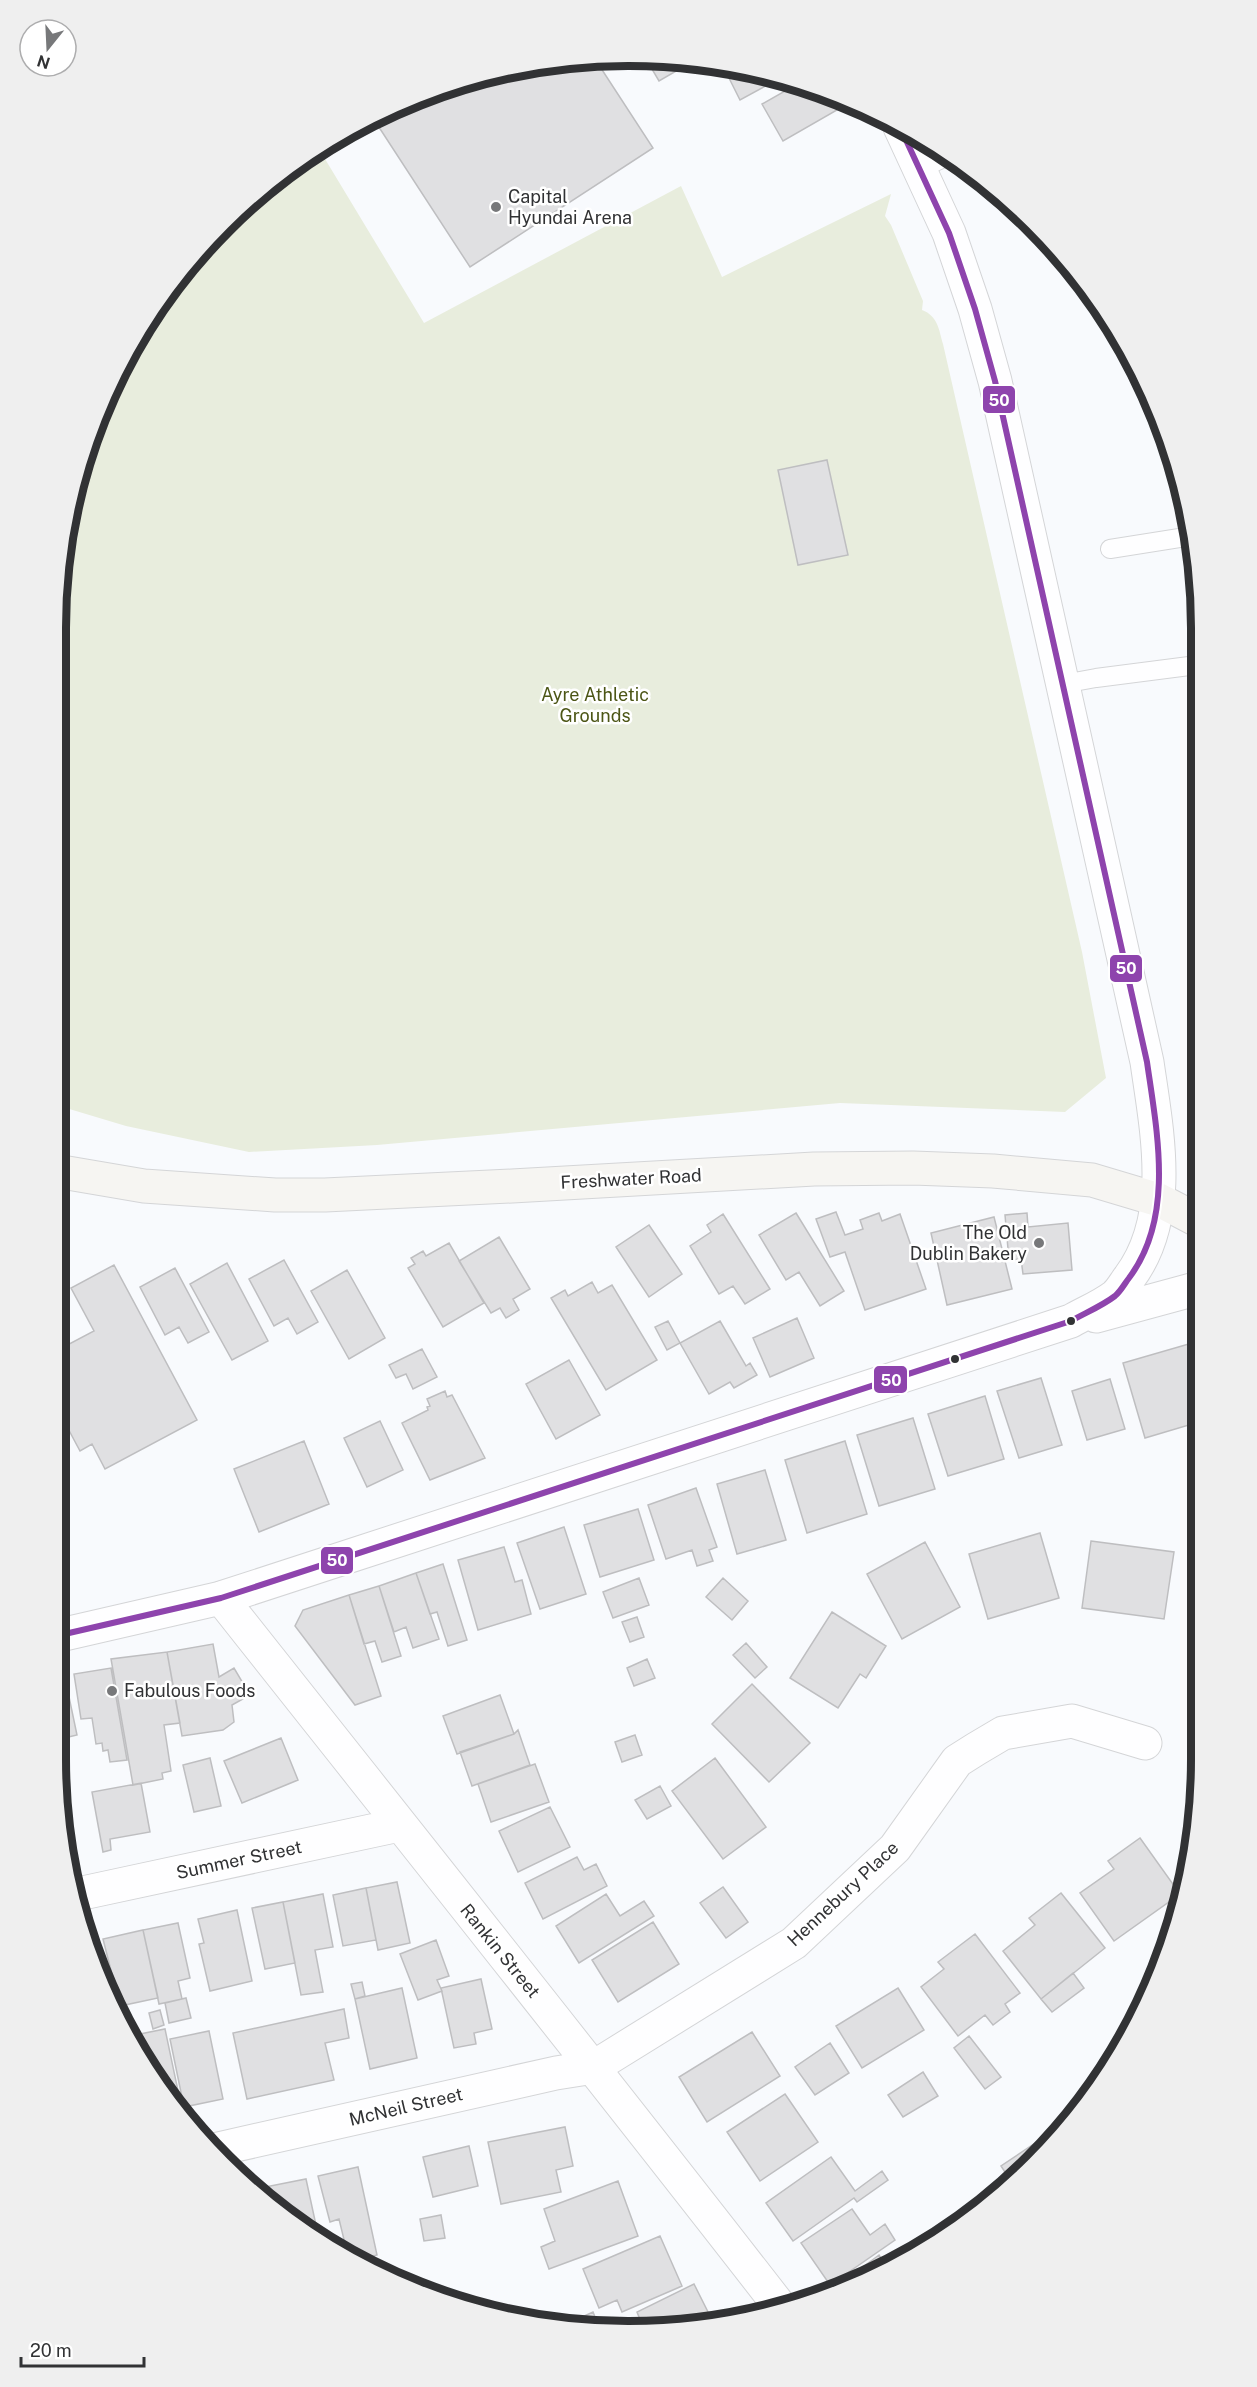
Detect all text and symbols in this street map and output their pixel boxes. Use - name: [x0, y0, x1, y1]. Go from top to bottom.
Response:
- north arrow: [18, 18, 78, 78]
- text: N: [35, 51, 52, 73]
- place label: Capital Hyundai Arena: [508, 186, 632, 228]
- marker: Capital Hyundai Arena: [489, 200, 503, 214]
- line badge: 50: [982, 385, 1016, 414]
- text: 50: [988, 391, 1010, 410]
- park label: Ayre Athletic Grounds: [541, 684, 649, 726]
- line badge: 50: [1109, 954, 1143, 983]
- text: 50: [1115, 959, 1137, 978]
- street label: Freshwater Road: [560, 1164, 702, 1193]
- place label: The Old Dublin Bakery: [910, 1222, 1027, 1264]
- marker: The Old Dublin Bakery: [1032, 1236, 1046, 1250]
- unlabelled marker: [1065, 1315, 1077, 1327]
- unlabelled marker: [949, 1353, 961, 1365]
- line badge: 50: [873, 1365, 908, 1394]
- text: 50: [880, 1371, 902, 1390]
- line badge: 50: [320, 1546, 354, 1575]
- text: 50: [326, 1551, 348, 1570]
- place label: Fabulous Foods: [124, 1680, 255, 1701]
- marker: Fabulous Foods: [105, 1684, 119, 1698]
- street label: Summer Street: [174, 1836, 304, 1883]
- street label: Hennebury Place: [783, 1837, 902, 1950]
- street label: Rankin Street: [456, 1900, 545, 2002]
- street label: McNeil Street: [347, 2083, 465, 2130]
- scale bar: [21, 2330, 144, 2368]
- text: 20 m: [30, 2340, 72, 2361]

